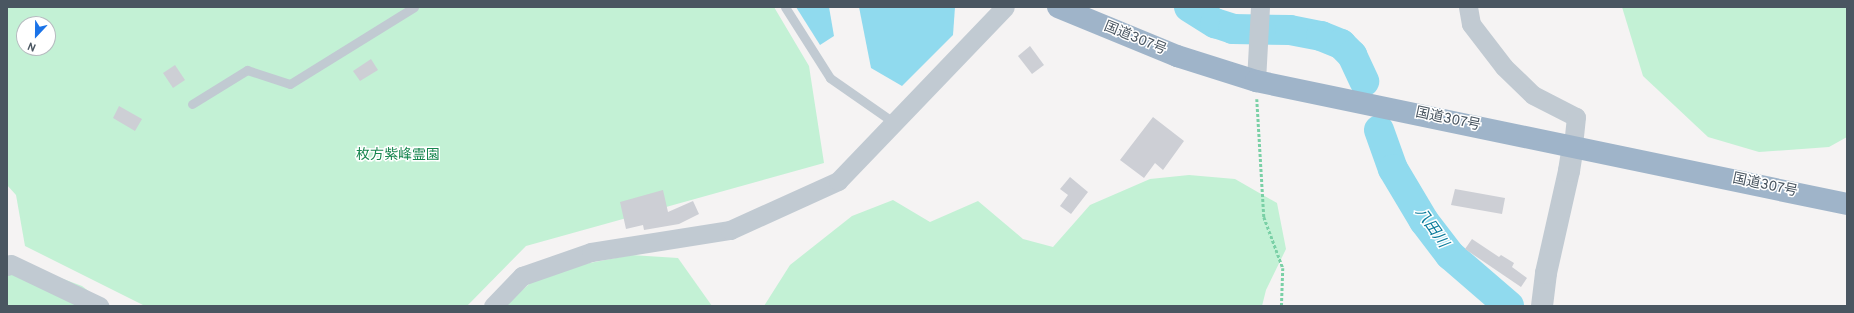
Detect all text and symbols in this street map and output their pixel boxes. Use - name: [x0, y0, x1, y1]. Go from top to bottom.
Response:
- north arrow: [16, 16, 56, 56]
- street label: 国道307号: [1101, 19, 1169, 59]
- text: N: [26, 38, 38, 54]
- street label: 国道307号: [1414, 105, 1482, 135]
- park label: 枚方紫峰霊園: [356, 148, 440, 164]
- street label: 国道307号: [1731, 171, 1799, 201]
- water label: 八田川: [1411, 204, 1451, 252]

